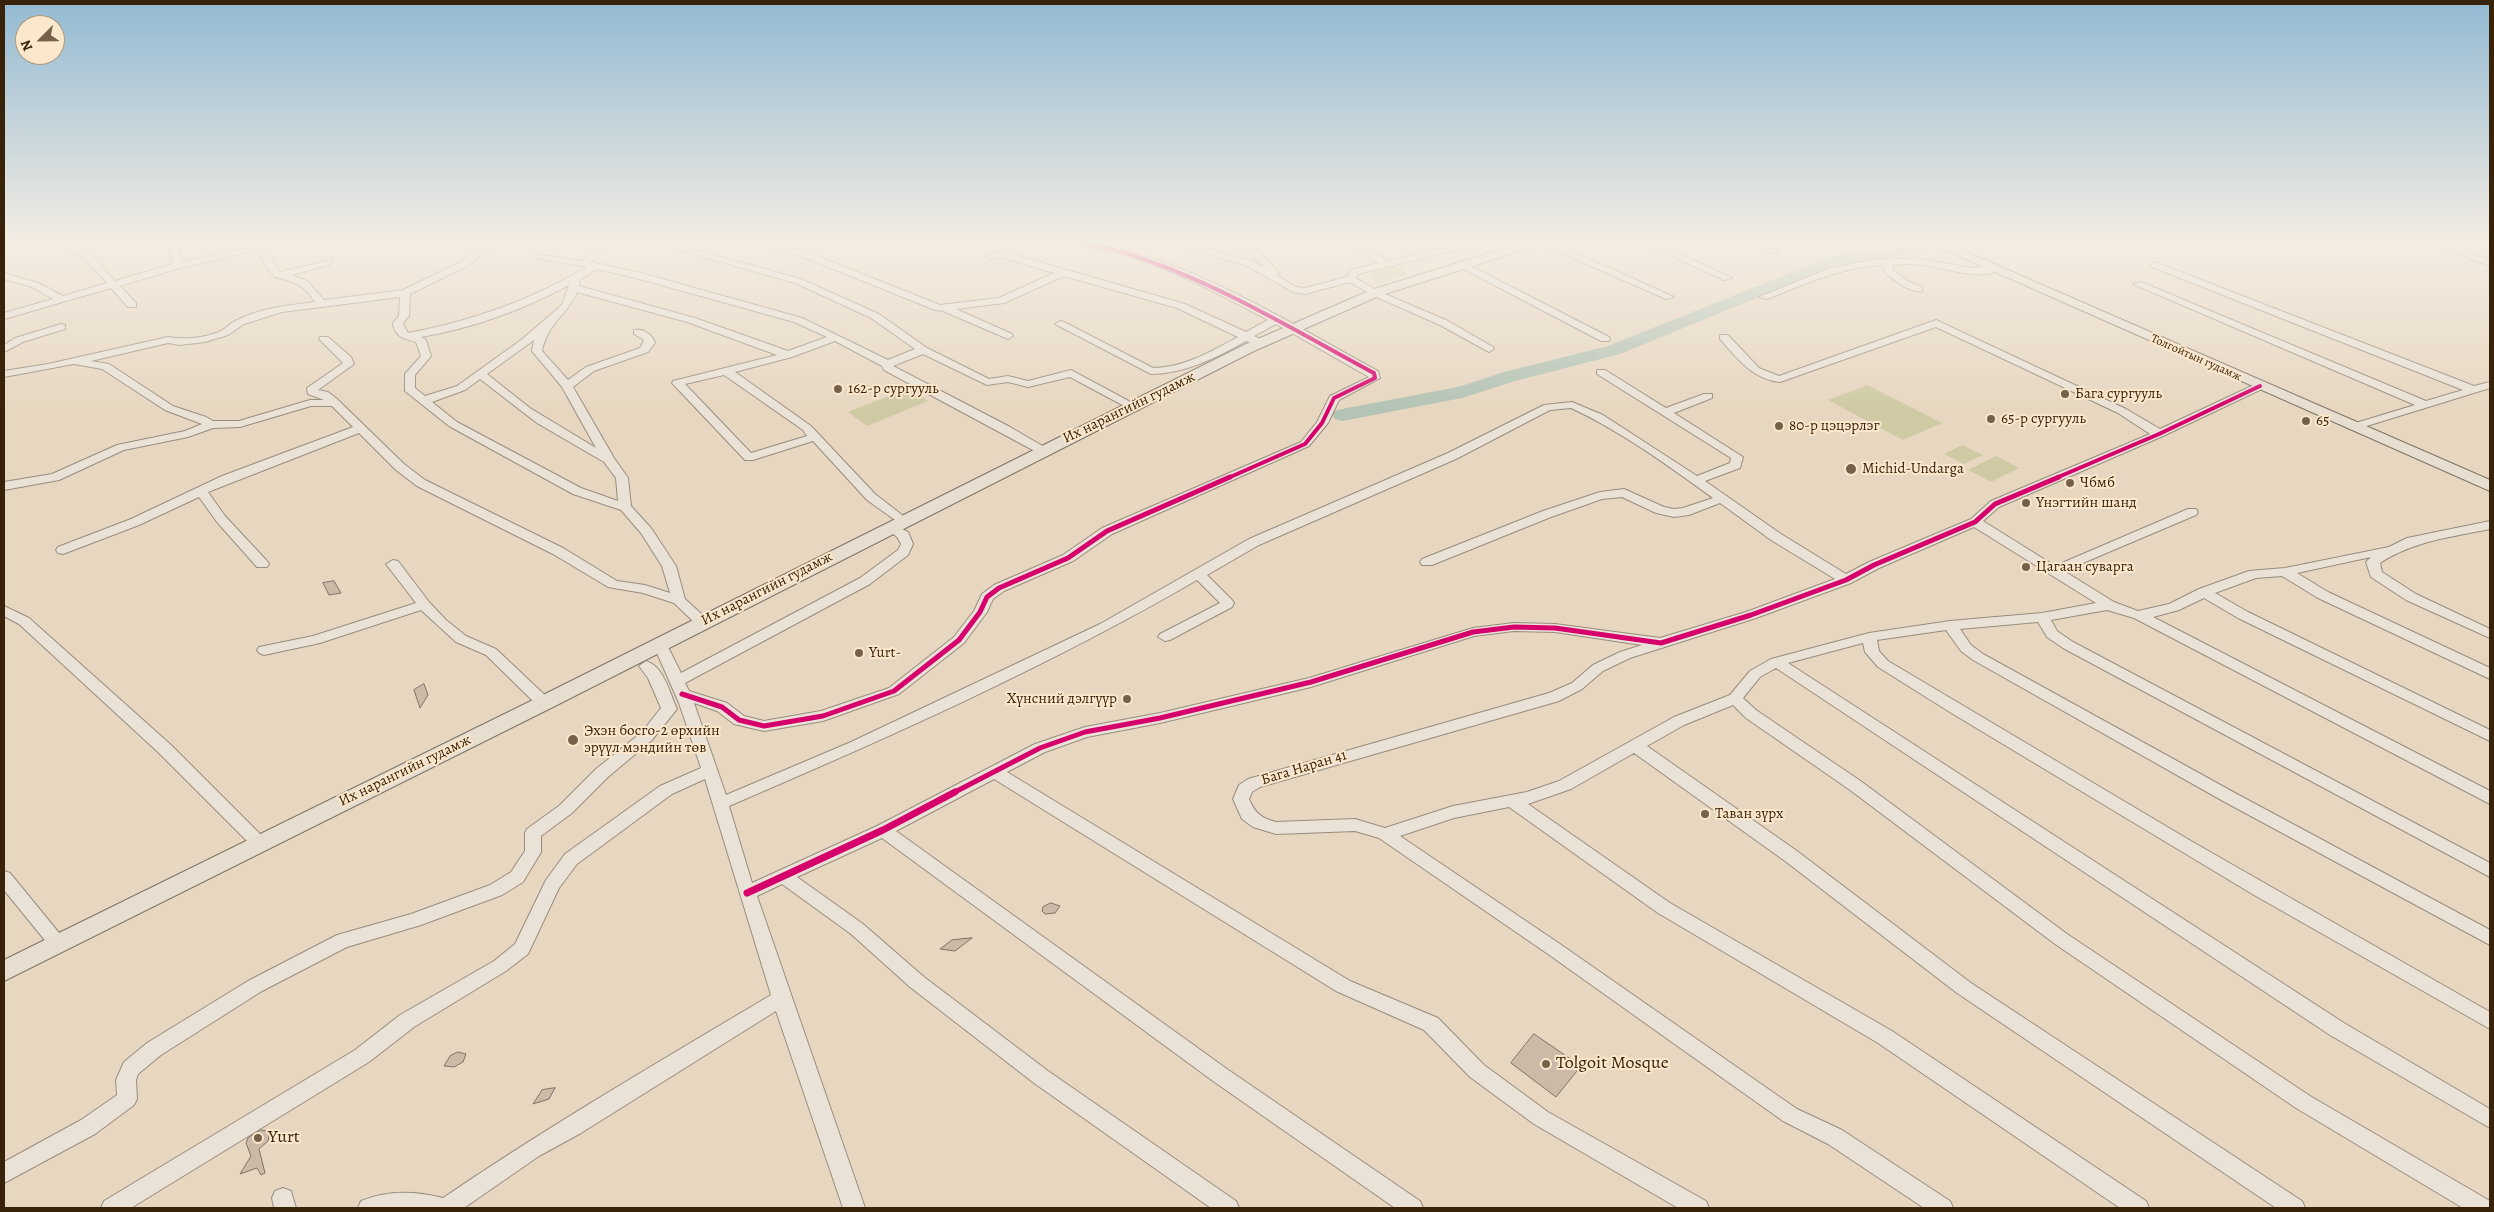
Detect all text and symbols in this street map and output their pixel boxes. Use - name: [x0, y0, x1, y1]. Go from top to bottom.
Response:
- north arrow: [15, 15, 65, 65]
- text: N: [16, 37, 37, 54]
- street label: Толгойтын гудамж: [2148, 332, 2244, 384]
- street label: Их нарангийн гудамж: [1060, 368, 1198, 448]
- place label: 162-р сургууль: [848, 380, 939, 398]
- marker: 162-р сургууль: [832, 383, 844, 395]
- place label: Бага сургууль: [2075, 385, 2162, 403]
- marker: Бага сургууль: [2059, 388, 2071, 400]
- place label: 65-р сургууль: [2001, 410, 2086, 428]
- place label: 65: [2316, 412, 2329, 430]
- marker: 65-р сургууль: [1985, 413, 1997, 425]
- marker: 65: [2300, 415, 2312, 427]
- place label: 80-р цэцэрлэг: [1789, 417, 1880, 435]
- marker: 80-р цэцэрлэг: [1773, 420, 1785, 432]
- place label: Michid-Undarga: [1862, 460, 1964, 478]
- marker: Michid-Undarga: [1844, 462, 1858, 476]
- place label: Чбмб: [2080, 474, 2115, 492]
- marker: Чбмб: [2064, 477, 2076, 489]
- place label: Үнэгтийн шанд: [2036, 494, 2137, 512]
- marker: Үнэгтийн шанд: [2020, 497, 2032, 509]
- street label: Их нарангийн гудамж: [698, 548, 836, 630]
- place label: Цагаан суварга: [2036, 558, 2134, 576]
- marker: Цагаан суварга: [2020, 561, 2032, 573]
- place label: Yurt-: [869, 644, 901, 662]
- marker: Yurt-: [853, 647, 865, 659]
- place label: Хүнсний дэлгүүр: [1007, 690, 1117, 708]
- marker: Хүнсний дэлгүүр: [1121, 693, 1133, 705]
- place label: Эхэн босго-2 өрхийн эрүүл мэндийн төв: [584, 722, 720, 757]
- street label: Их нарангийн гудамж: [336, 731, 474, 811]
- marker: Эхэн босго-2 өрхийн эрүүл мэндийн төв: [566, 733, 580, 747]
- street label: Бага Наран 41: [1259, 746, 1349, 790]
- place label: Таван зүрх: [1715, 805, 1783, 823]
- marker: Таван зүрх: [1699, 808, 1711, 820]
- place label: Tolgoit Mosque: [1556, 1053, 1669, 1075]
- marker: Tolgoit Mosque: [1540, 1058, 1552, 1070]
- place label: Yurt: [268, 1127, 300, 1149]
- marker: Yurt: [252, 1132, 264, 1144]

